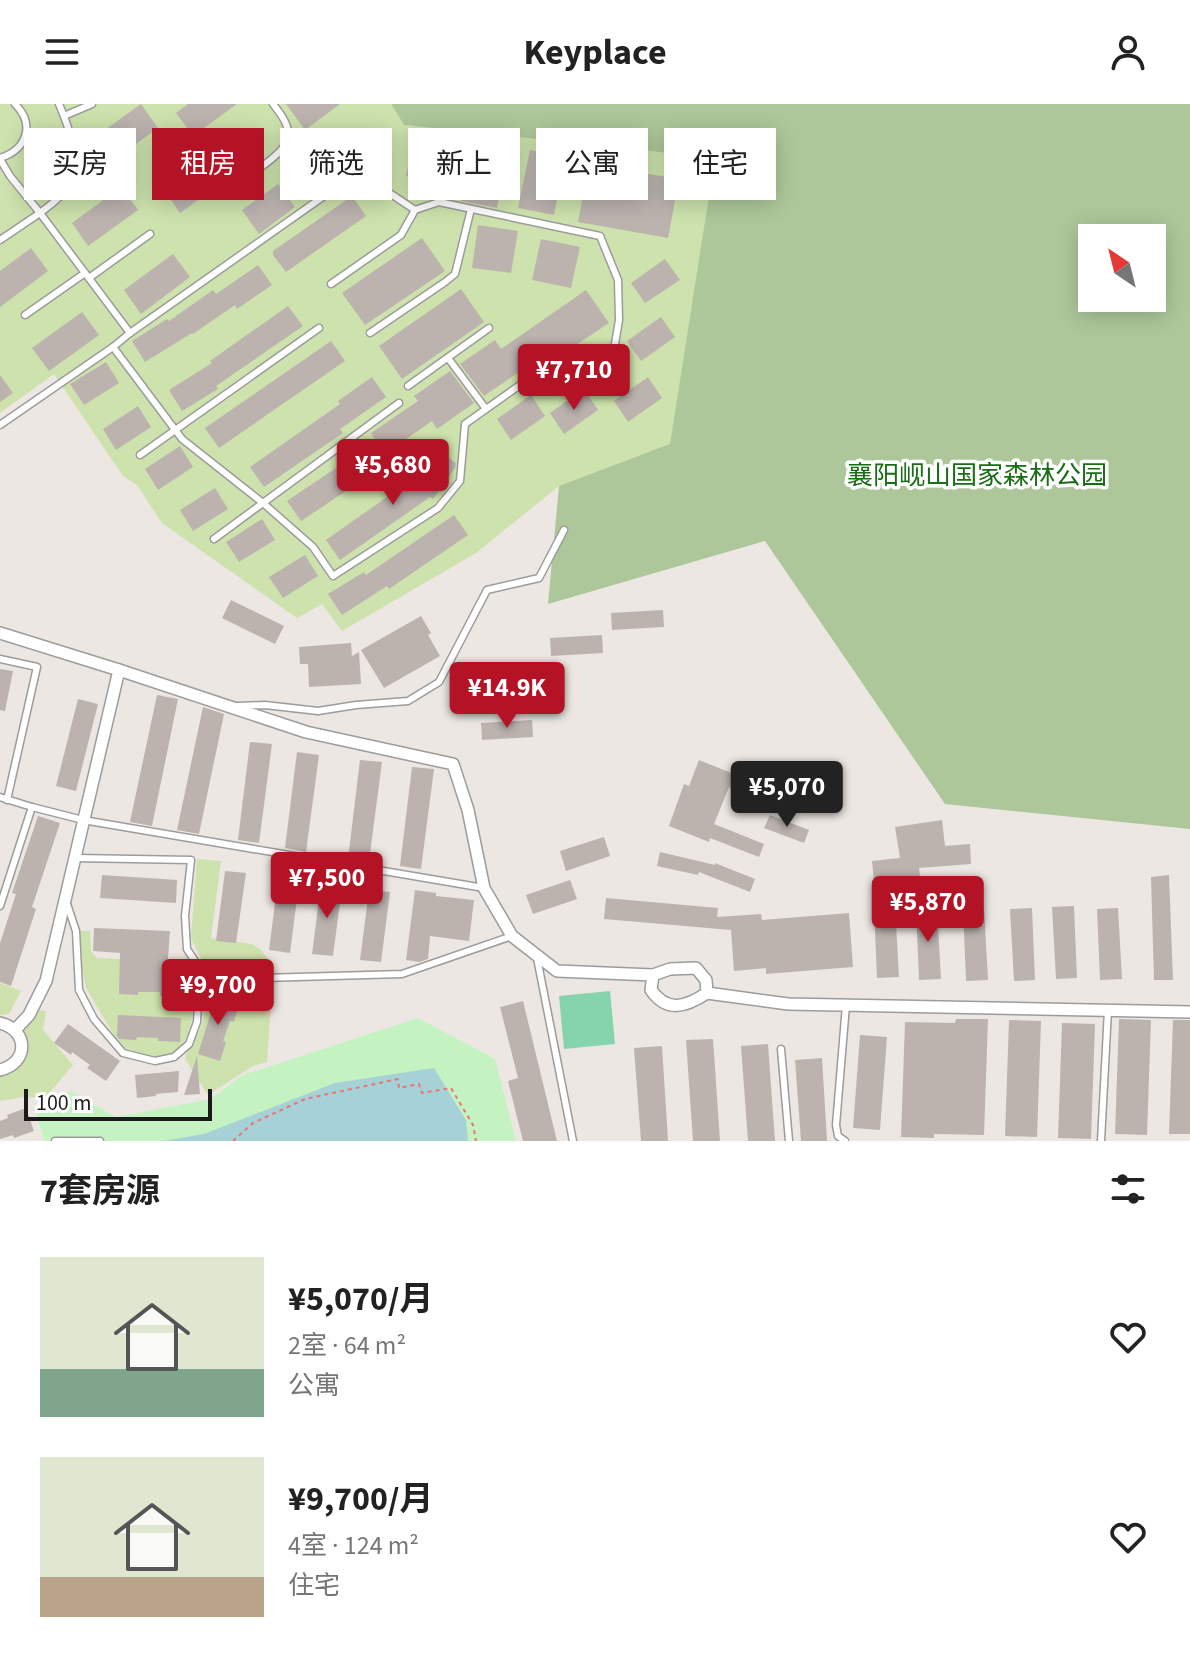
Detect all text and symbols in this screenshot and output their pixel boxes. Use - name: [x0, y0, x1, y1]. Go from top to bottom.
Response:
- text: Keyplace: [523, 27, 667, 78]
- icon: menu: [40, 30, 84, 74]
- icon: person: [1106, 30, 1150, 74]
- chip: 买房: [24, 128, 136, 200]
- chip: 租房: [152, 128, 264, 200]
- chip: 筛选: [280, 128, 392, 200]
- chip: 新上: [408, 128, 520, 200]
- chip: 公寓: [536, 128, 648, 200]
- chip: 住宅: [664, 128, 776, 200]
- north arrow: [1078, 224, 1166, 312]
- map controls: [1078, 224, 1166, 312]
- pin: ¥7,710: [509, 344, 639, 412]
- text: ¥7,710: [536, 351, 612, 388]
- pin: ¥5,680: [328, 439, 458, 507]
- text: ¥5,680: [355, 446, 431, 483]
- park label: 襄阳岘山国家森林公园: [847, 457, 1107, 494]
- pin: ¥14.9K: [442, 662, 572, 730]
- text: ¥14.9K: [468, 669, 546, 706]
- pin: ¥5,070: [722, 761, 852, 829]
- text: ¥5,070: [749, 768, 825, 805]
- pin: ¥7,500: [262, 852, 392, 920]
- text: ¥7,500: [289, 859, 365, 896]
- pin: ¥5,870: [863, 876, 993, 944]
- text: ¥5,870: [890, 883, 966, 920]
- pin: ¥9,700: [153, 959, 283, 1027]
- text: ¥9,700: [180, 966, 256, 1003]
- scale bar: [24, 1085, 212, 1121]
- text: 100 m: [36, 1087, 91, 1119]
- text: 7套房源: [40, 1167, 160, 1216]
- icon: filters: [1106, 1167, 1150, 1211]
- text: ¥5,070/月: [288, 1275, 434, 1324]
- icon: home: [104, 1289, 200, 1385]
- icon: heart: [1106, 1315, 1150, 1359]
- text: 2室 · 64 m²: [288, 1327, 406, 1364]
- text: 公寓: [288, 1367, 340, 1404]
- text: ¥9,700/月: [288, 1475, 434, 1524]
- icon: home: [104, 1489, 200, 1585]
- icon: heart: [1106, 1515, 1150, 1559]
- text: 4室 · 124 m²: [288, 1527, 419, 1564]
- text: 住宅: [288, 1567, 340, 1604]

